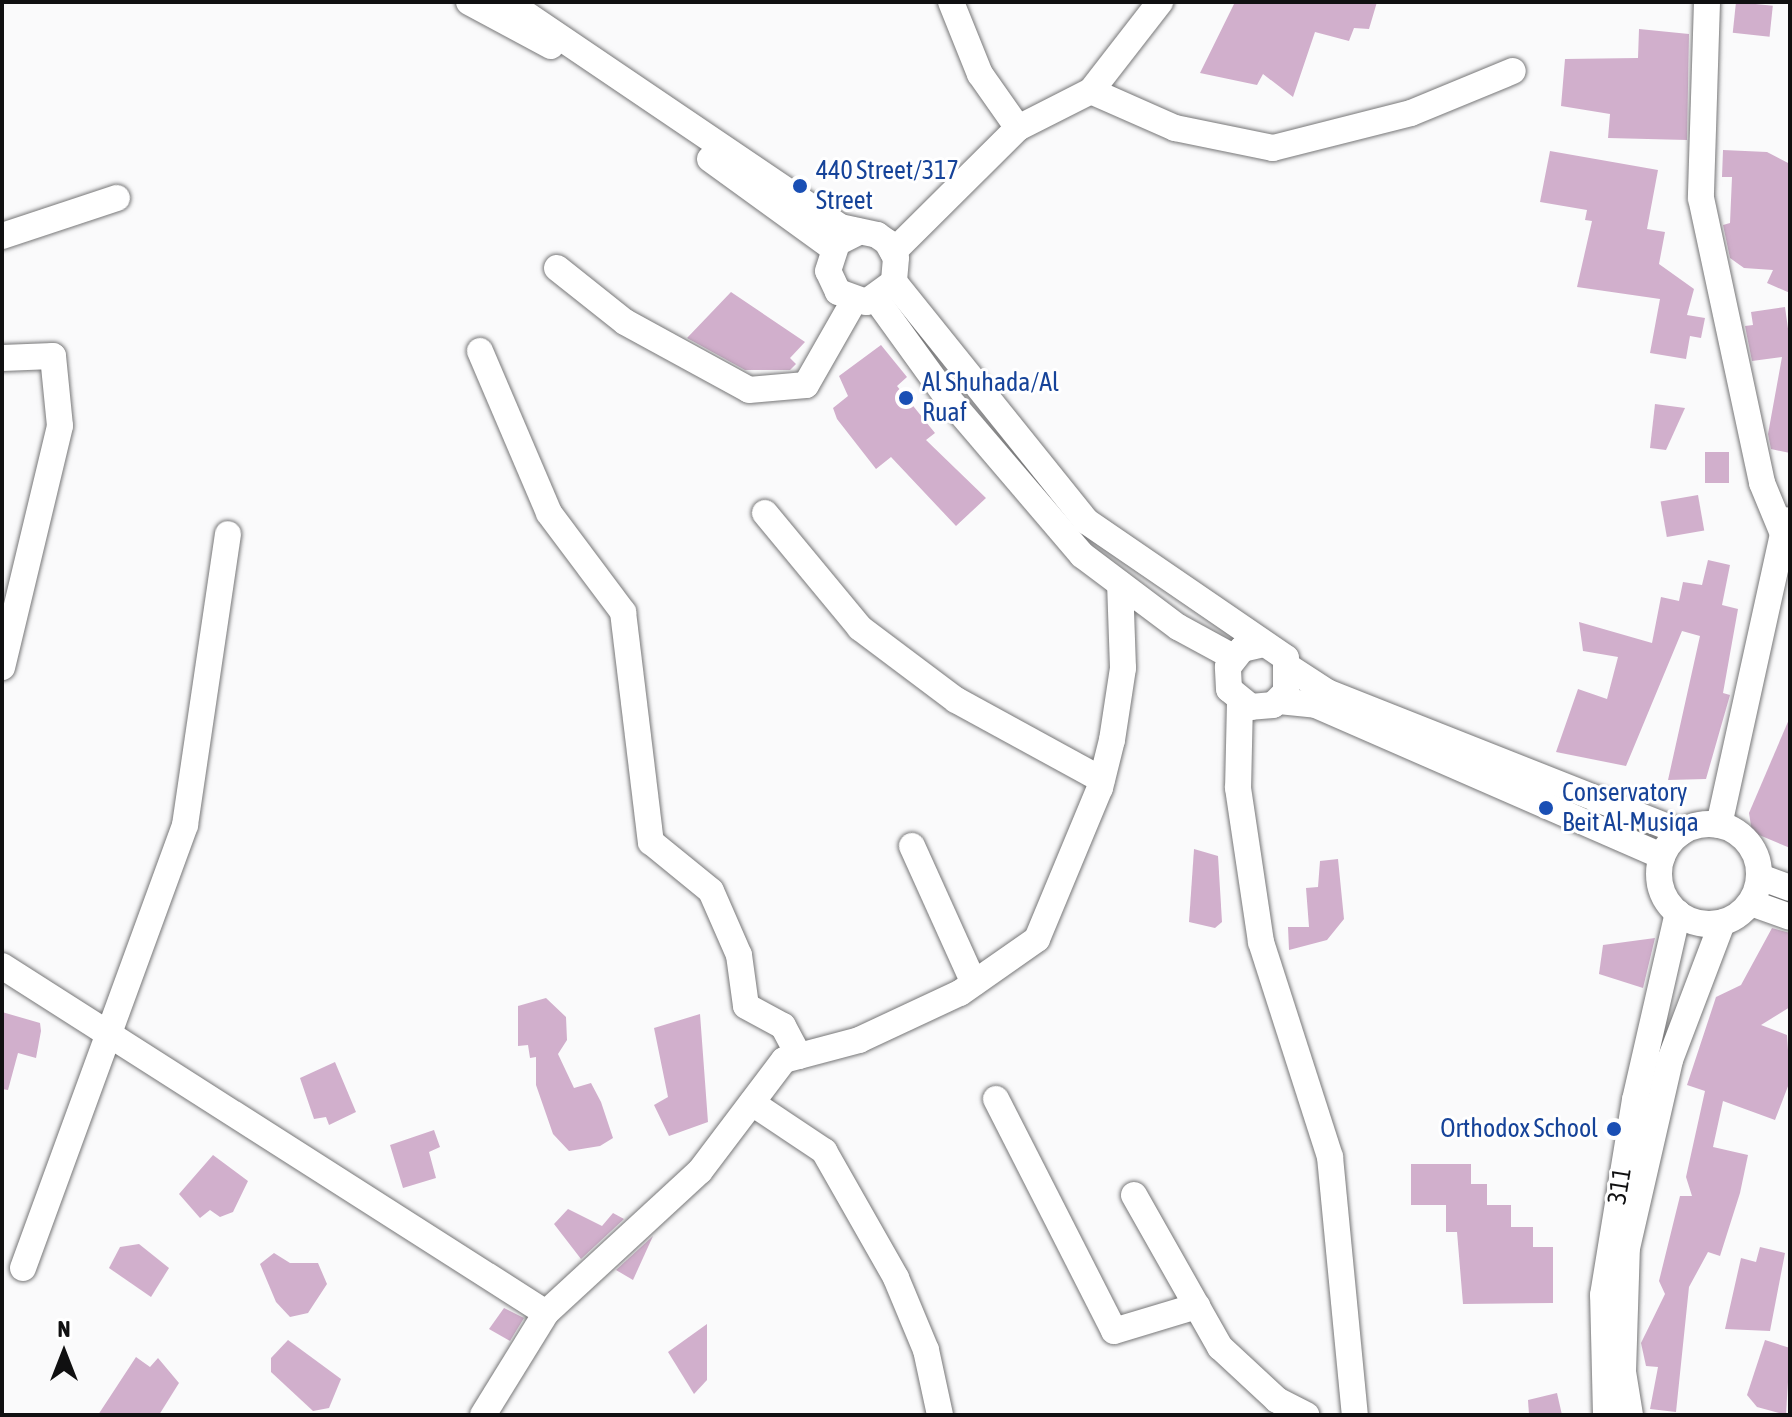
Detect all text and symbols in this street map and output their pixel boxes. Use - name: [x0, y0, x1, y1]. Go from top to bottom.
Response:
- place label: 440 Street/317 Street: [816, 155, 959, 216]
- marker: 440 Street/317 Street: [791, 177, 809, 195]
- place label: Al Shuhada/Al Ruaf: [922, 367, 1059, 428]
- marker: Al Shuhada/Al Ruaf: [897, 389, 915, 407]
- place label: Conservatory Beit Al-Musiqa: [1562, 777, 1699, 838]
- marker: Conservatory Beit Al-Musiqa: [1537, 799, 1555, 817]
- place label: Orthodox School: [1440, 1113, 1598, 1145]
- marker: Orthodox School: [1605, 1120, 1623, 1138]
- street label: 311: [1602, 1165, 1638, 1207]
- north arrow: [24, 1313, 104, 1393]
- text: N: [58, 1316, 70, 1342]

